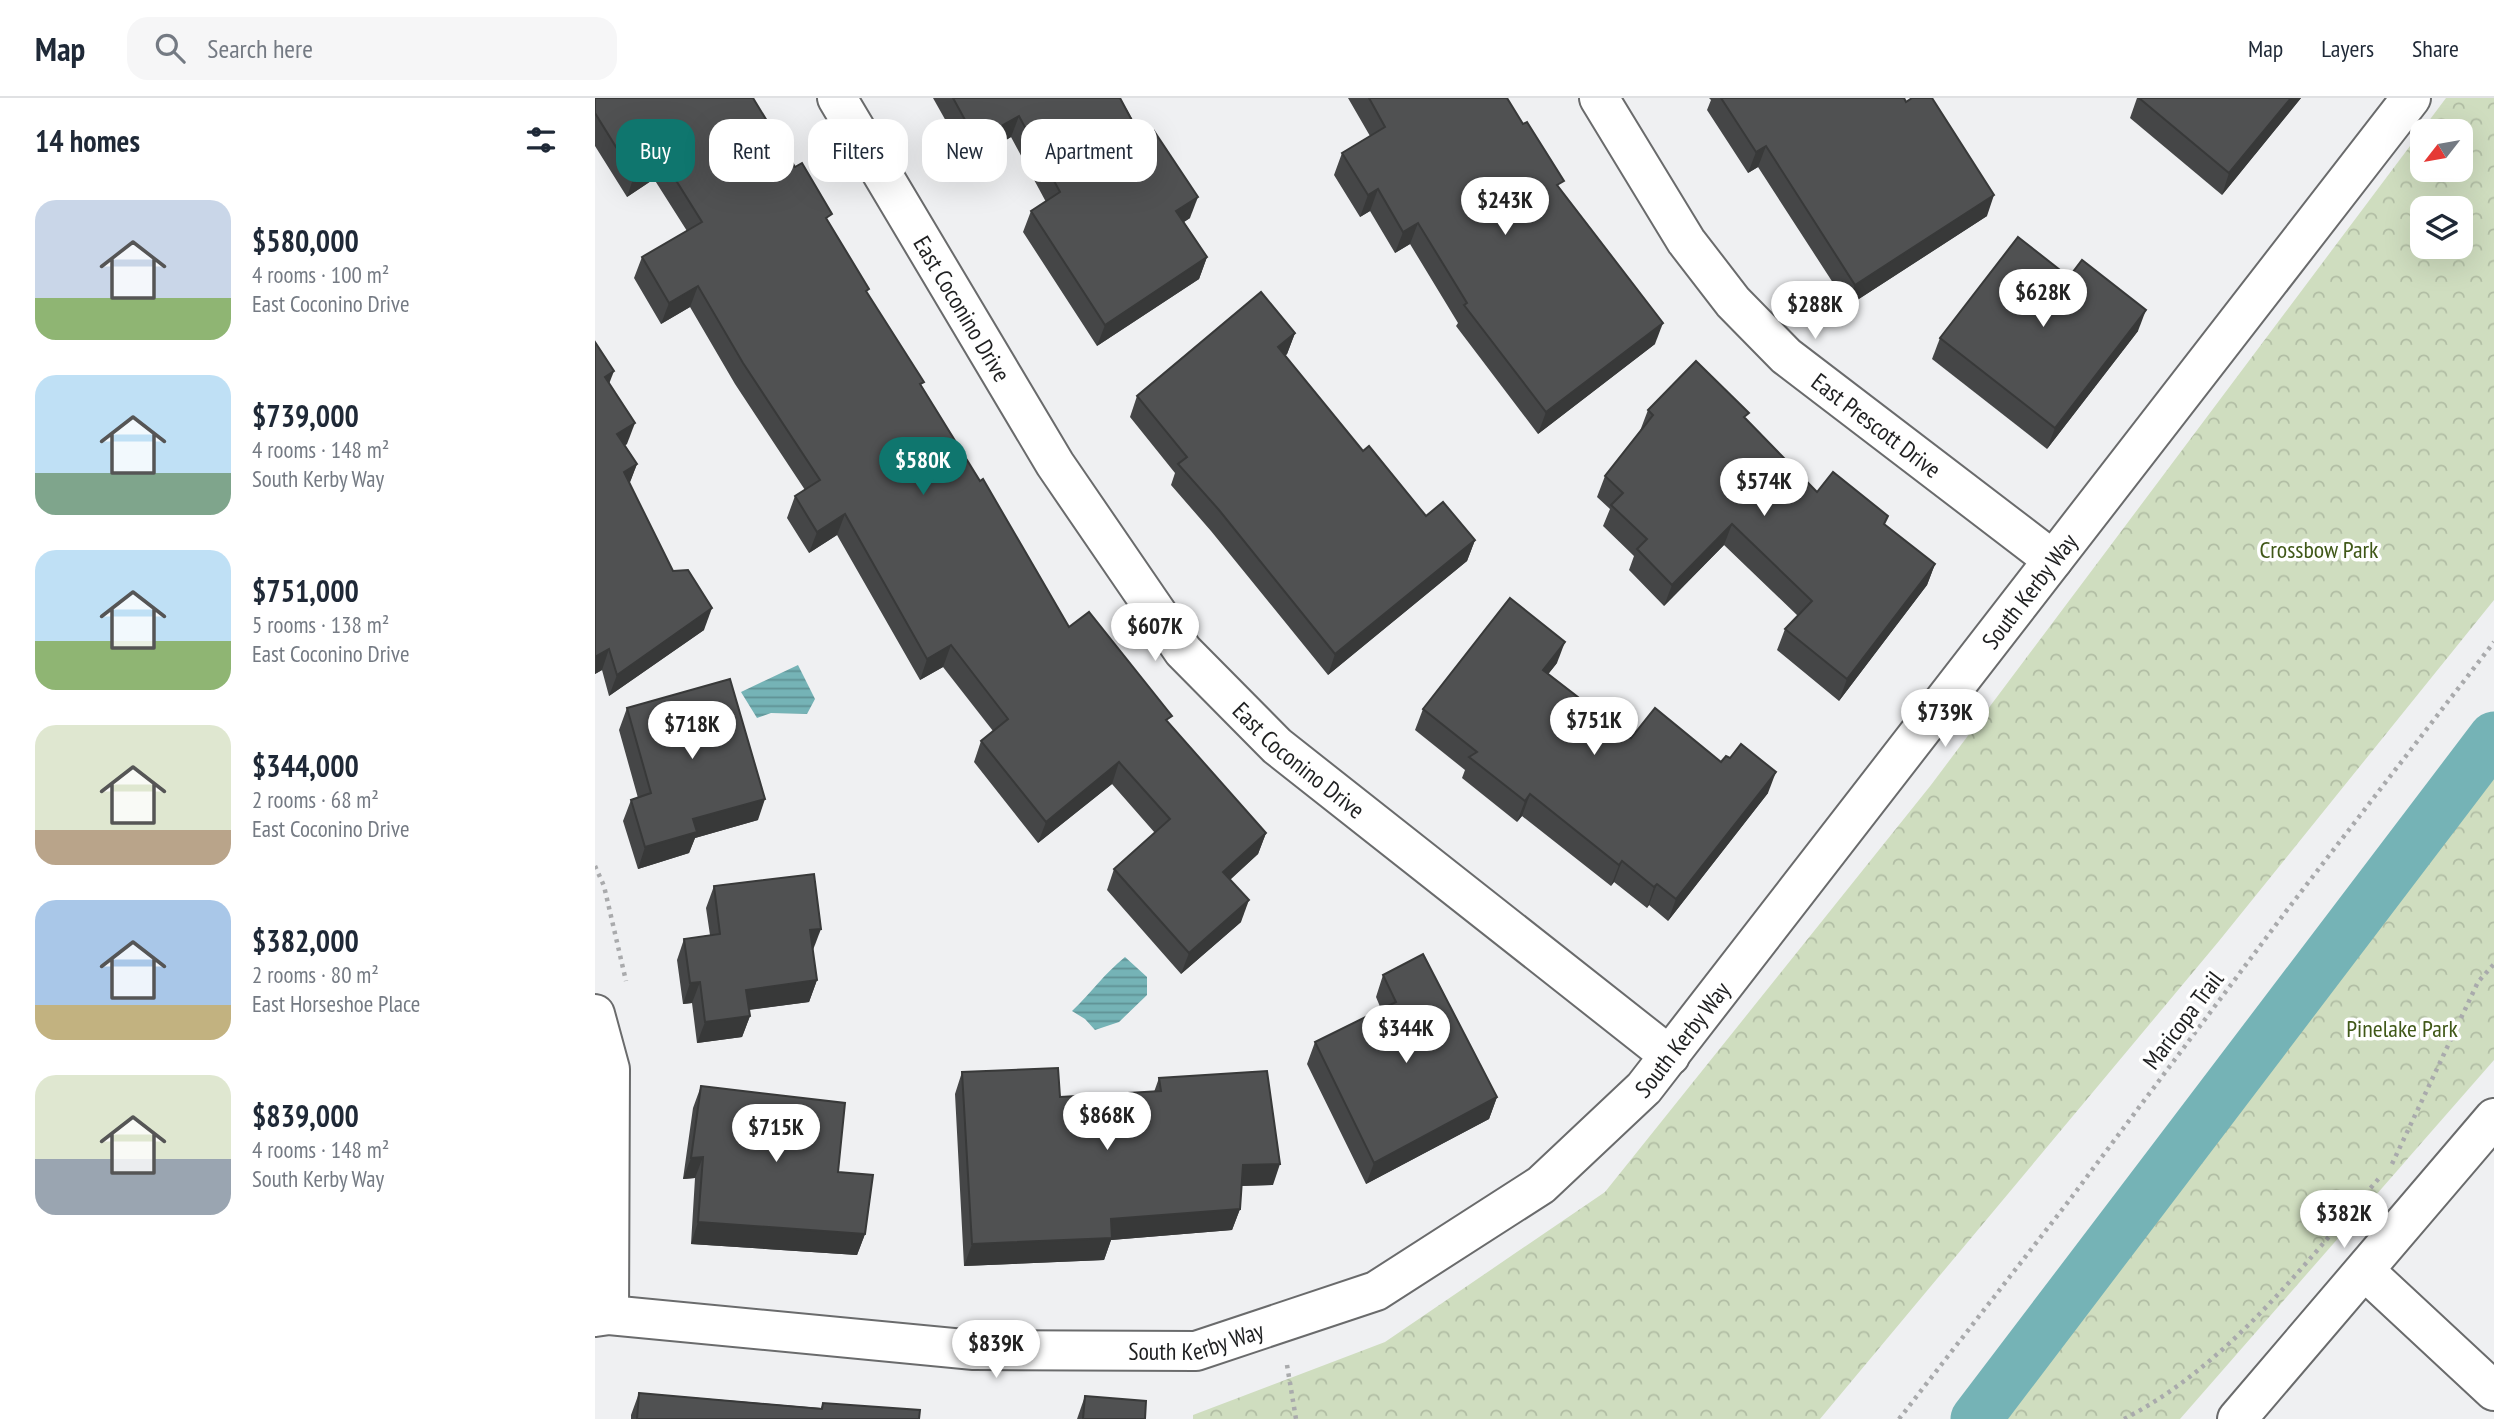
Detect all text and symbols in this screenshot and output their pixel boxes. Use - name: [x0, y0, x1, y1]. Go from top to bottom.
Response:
- search box: [127, 17, 617, 80]
- text: Map: [35, 27, 85, 70]
- icon: search: [151, 29, 189, 67]
- text: Search here: [207, 32, 313, 65]
- text: Map: [2248, 33, 2283, 64]
- text: Layers: [2321, 33, 2374, 64]
- text: Share: [2412, 33, 2459, 64]
- chip: Buy: [616, 119, 695, 182]
- chip: Rent: [709, 119, 794, 182]
- chip: Filters: [808, 119, 908, 182]
- chip: New: [922, 119, 1007, 182]
- chip: Apartment: [1021, 119, 1157, 182]
- north arrow: [2410, 119, 2473, 182]
- map controls: [2410, 119, 2473, 259]
- text: 14 homes: [35, 121, 140, 160]
- icon: filters: [522, 121, 560, 159]
- pin: $243K: [1456, 178, 1554, 237]
- text: $243K: [1477, 185, 1533, 214]
- button: layers: [2410, 196, 2473, 259]
- text: $580,000: [252, 221, 359, 260]
- icon: home: [91, 228, 175, 312]
- street label: East Coconino Drive: [907, 230, 1018, 387]
- text: 4 rooms · 100 m²: [252, 260, 389, 289]
- pin: $628K: [1994, 270, 2092, 329]
- text: $628K: [2015, 277, 2071, 306]
- pin: $288K: [1766, 282, 1864, 341]
- text: East Coconino Drive: [252, 289, 409, 318]
- text: $288K: [1787, 289, 1843, 318]
- street label: East Prescott Drive: [1806, 366, 1948, 485]
- text: $739,000: [252, 396, 359, 435]
- icon: home: [91, 403, 175, 487]
- text: 4 rooms · 148 m²: [252, 435, 389, 464]
- pin: $580K: [874, 438, 972, 497]
- text: $580K: [895, 445, 951, 474]
- pin: $574K: [1715, 458, 1813, 518]
- text: South Kerby Way: [252, 464, 384, 493]
- text: $574K: [1736, 466, 1792, 495]
- street label: South Kerby Way: [1975, 527, 2084, 655]
- park label: Crossbow Park: [2260, 534, 2379, 565]
- text: $751,000: [252, 571, 359, 610]
- icon: home: [91, 578, 175, 662]
- pin: $607K: [1106, 603, 1204, 663]
- text: 5 rooms · 138 m²: [252, 610, 389, 639]
- text: $607K: [1127, 611, 1183, 640]
- text: East Coconino Drive: [252, 639, 409, 668]
- pin: $739K: [1896, 690, 1994, 749]
- street label: East Coconino Drive: [1226, 695, 1371, 825]
- text: $739K: [1917, 697, 1973, 726]
- pin: $751K: [1545, 698, 1643, 757]
- pin: $718K: [643, 702, 741, 761]
- text: $751K: [1566, 705, 1622, 734]
- text: $718K: [664, 709, 720, 738]
- text: $344,000: [252, 746, 359, 785]
- icon: home: [91, 753, 175, 837]
- text: 2 rooms · 68 m²: [252, 785, 379, 814]
- text: East Coconino Drive: [252, 814, 409, 843]
- text: $382,000: [252, 921, 359, 960]
- icon: home: [91, 928, 175, 1012]
- text: 2 rooms · 80 m²: [252, 960, 379, 989]
- street label: Maricopa Trail: [2136, 964, 2230, 1075]
- street label: South Kerby Way: [1628, 975, 1736, 1104]
- text: East Horseshoe Place: [252, 989, 420, 1018]
- pin: $344K: [1357, 1006, 1455, 1065]
- text: $344K: [1378, 1013, 1434, 1042]
- park label: Pinelake Park: [2346, 1013, 2458, 1044]
- pin: $868K: [1058, 1093, 1156, 1152]
- text: $839,000: [252, 1096, 359, 1135]
- text: $868K: [1079, 1100, 1135, 1129]
- icon: home: [91, 1103, 175, 1187]
- pin: $715K: [727, 1104, 825, 1164]
- text: $715K: [748, 1112, 804, 1141]
- text: 4 rooms · 148 m²: [252, 1135, 389, 1164]
- text: South Kerby Way: [252, 1164, 384, 1193]
- pin: $382K: [2295, 1190, 2393, 1250]
- text: $382K: [2316, 1198, 2372, 1227]
- street label: South Kerby Way: [1128, 1314, 1267, 1367]
- pin: $839K: [947, 1320, 1045, 1380]
- text: $839K: [968, 1328, 1024, 1357]

